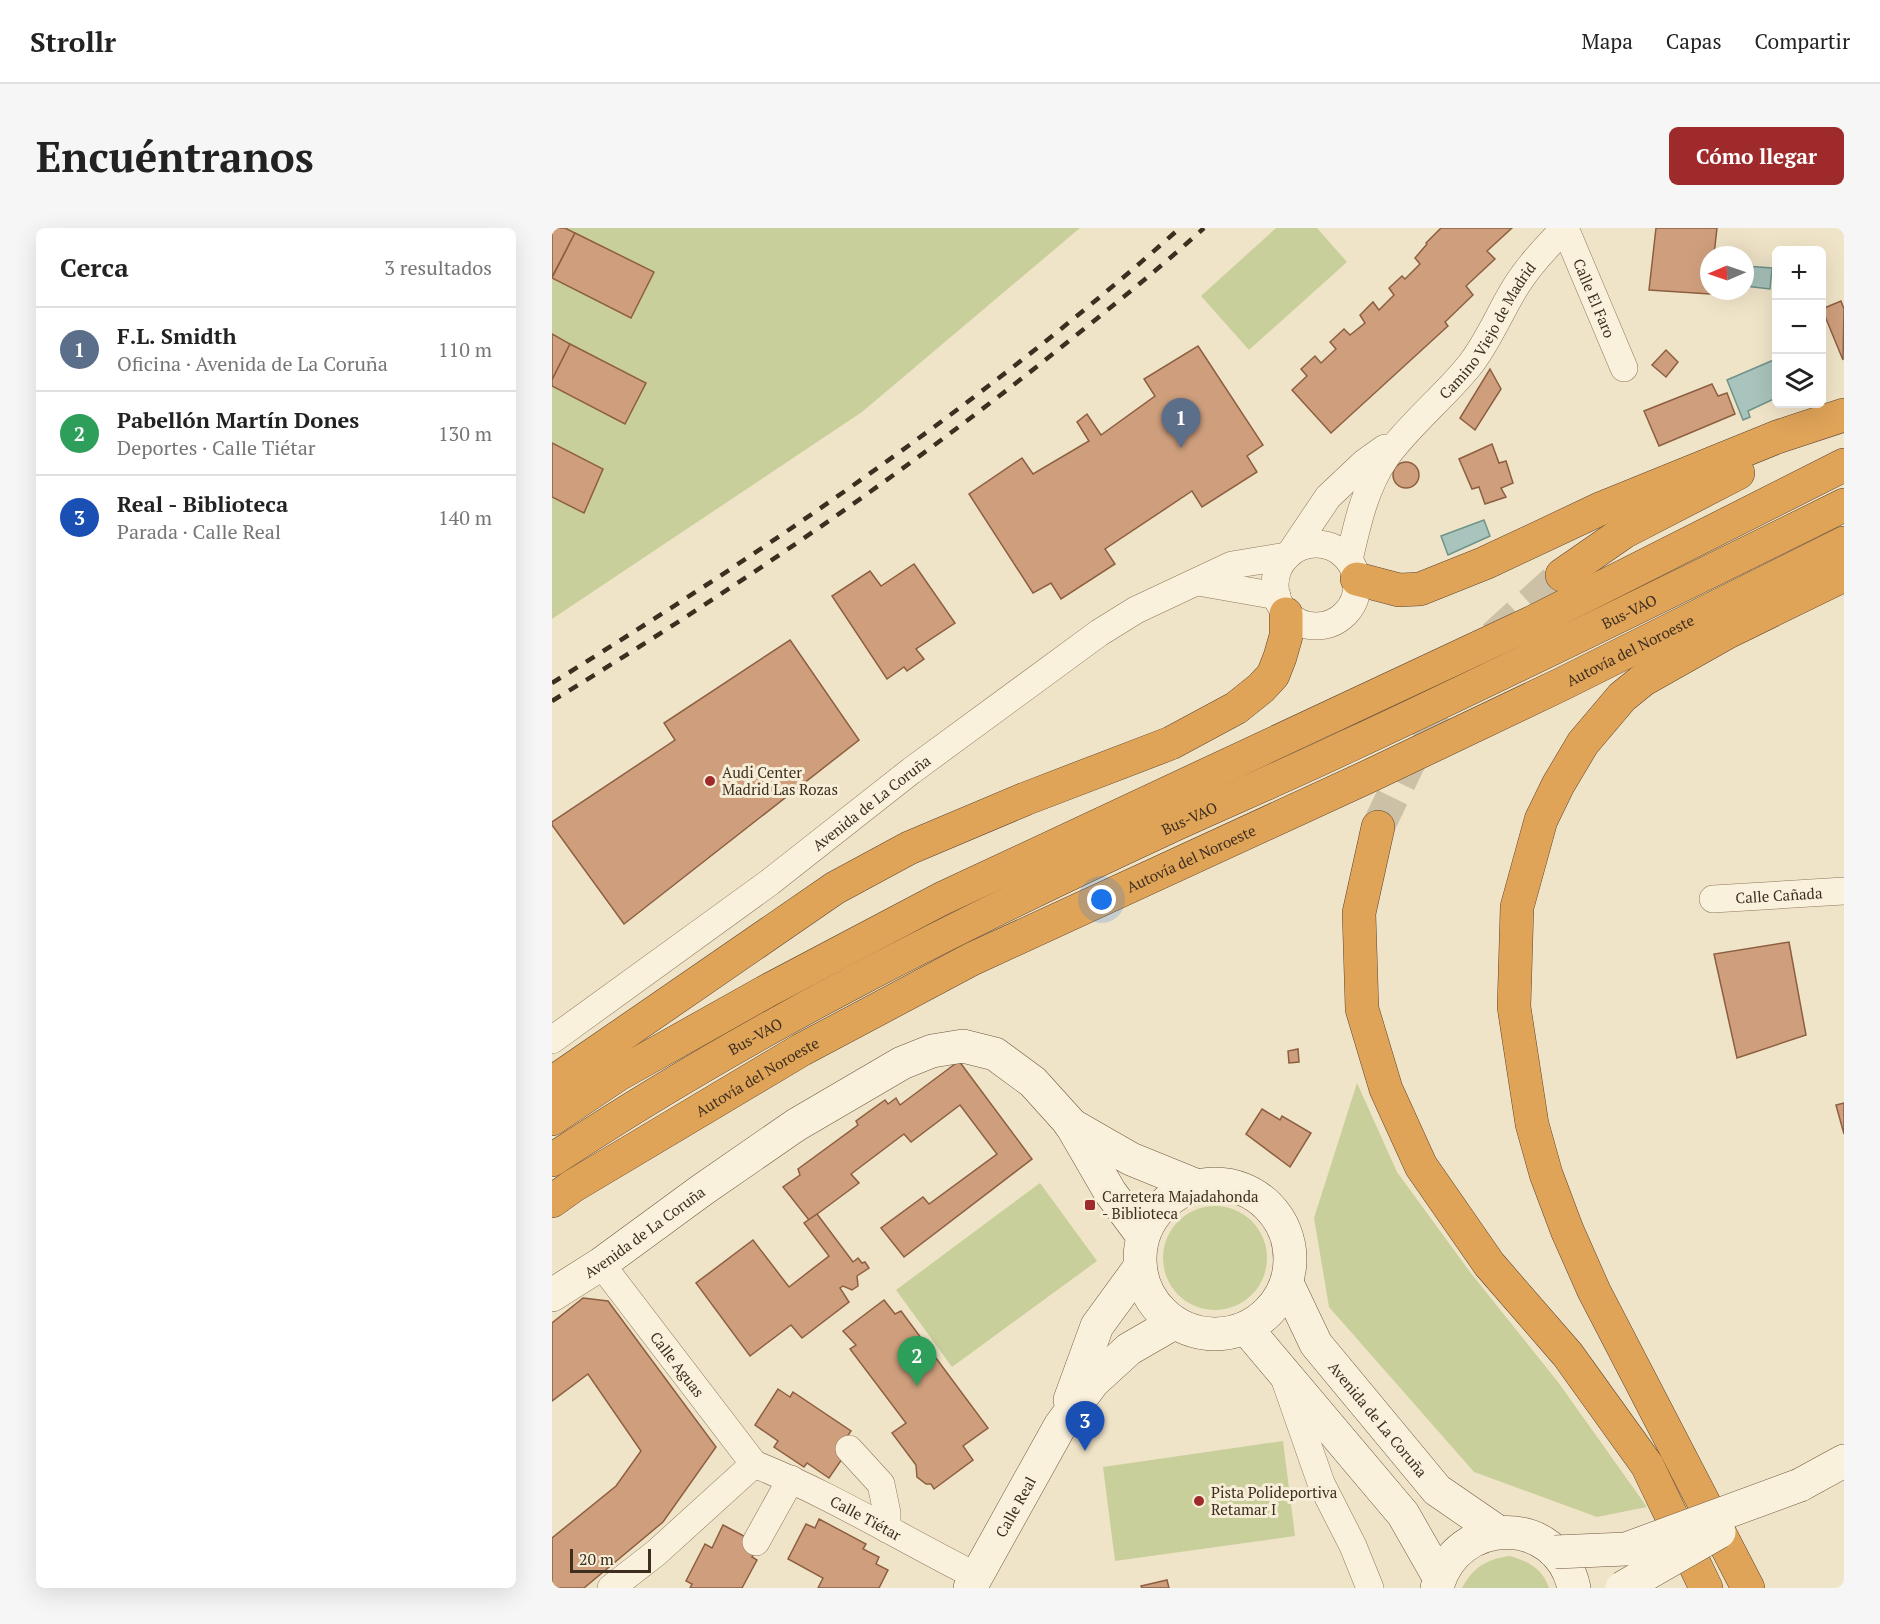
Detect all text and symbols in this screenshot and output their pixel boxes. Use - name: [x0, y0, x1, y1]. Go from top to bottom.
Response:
- text: Strollr: [30, 23, 116, 60]
- text: Mapa: [1581, 27, 1633, 55]
- text: Capas: [1666, 27, 1722, 55]
- text: Compartir: [1755, 27, 1850, 55]
- button: Cómo llegar: [1669, 127, 1844, 185]
- text: Encuéntranos: [36, 128, 314, 184]
- north arrow: [1700, 246, 1754, 300]
- map controls: [1772, 246, 1826, 408]
- button: +: [1772, 246, 1826, 300]
- text: Cerca: [60, 250, 129, 284]
- text: 3 resultados: [384, 254, 492, 281]
- street label: Calle El Faro: [1569, 255, 1620, 341]
- street label: Camino Viejo de Madrid: [1434, 258, 1540, 403]
- button: −: [1772, 300, 1826, 354]
- text: F.L. Smidth: [117, 321, 237, 350]
- text: 1: [74, 336, 85, 363]
- text: 110 m: [438, 336, 492, 363]
- text: Oficina · Avenida de La Coruña: [117, 350, 388, 377]
- button: layers: [1772, 354, 1826, 408]
- pin: 1: [1162, 398, 1200, 448]
- text: Pabellón Martín Dones: [117, 405, 359, 434]
- text: 2: [74, 420, 85, 447]
- text: 130 m: [438, 420, 492, 447]
- text: Deportes · Calle Tiétar: [117, 434, 316, 461]
- text: Real - Biblioteca: [117, 489, 288, 518]
- text: 3: [74, 504, 85, 531]
- text: 140 m: [438, 504, 492, 531]
- text: Parada · Calle Real: [117, 518, 281, 545]
- street label: Bus-VAO: [1598, 589, 1660, 633]
- street label: Autovía del Noroeste: [1563, 610, 1697, 690]
- street label: Avenida de La Coruña: [808, 750, 935, 855]
- place label: Audi Center Madrid Las Rozas: [722, 762, 838, 799]
- marker: Audi Center Madrid Las Rozas: [703, 774, 717, 788]
- street label: Bus-VAO: [1158, 797, 1220, 839]
- street label: Autovía del Noroeste: [1123, 820, 1259, 897]
- street label: Calle Cañada: [1735, 882, 1823, 908]
- your location: [1087, 885, 1116, 914]
- street label: Bus-VAO: [724, 1013, 786, 1059]
- street label: Autovía del Noroeste: [692, 1032, 822, 1121]
- street label: Avenida de La Coruña: [580, 1181, 709, 1282]
- place label: Carretera Majadahonda - Biblioteca: [1102, 1186, 1259, 1223]
- marker: Carretera Majadahonda - Biblioteca: [1083, 1198, 1097, 1212]
- street label: Calle Aguas: [646, 1327, 709, 1401]
- pin: 2: [898, 1336, 937, 1386]
- street label: Avenida de La Coruña: [1324, 1357, 1432, 1481]
- pin: 3: [1066, 1402, 1104, 1451]
- street label: Calle Real: [990, 1473, 1040, 1541]
- place label: Pista Polideportiva Retamar I: [1211, 1482, 1338, 1519]
- street label: Calle Tiétar: [827, 1491, 905, 1545]
- marker: Pista Polideportiva Retamar I: [1192, 1494, 1206, 1508]
- scale bar: [570, 1546, 651, 1574]
- text: 20 m: [579, 1548, 614, 1570]

